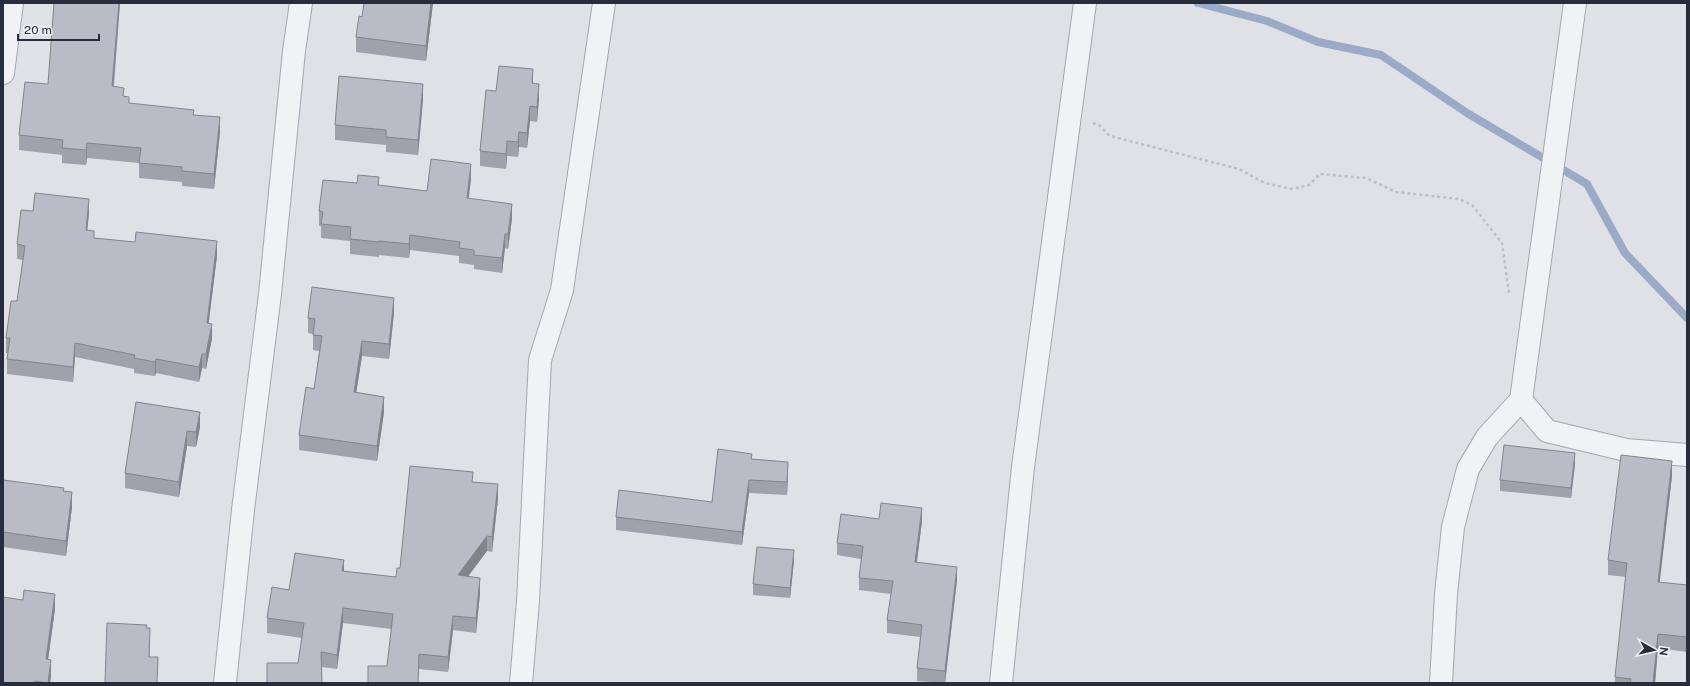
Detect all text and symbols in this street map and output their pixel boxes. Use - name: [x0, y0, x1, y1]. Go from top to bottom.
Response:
- scale bar: [18, 16, 99, 42]
- text: 20 m: [24, 23, 52, 37]
- north arrow: [1634, 630, 1674, 670]
- text: N: [1657, 646, 1670, 656]

